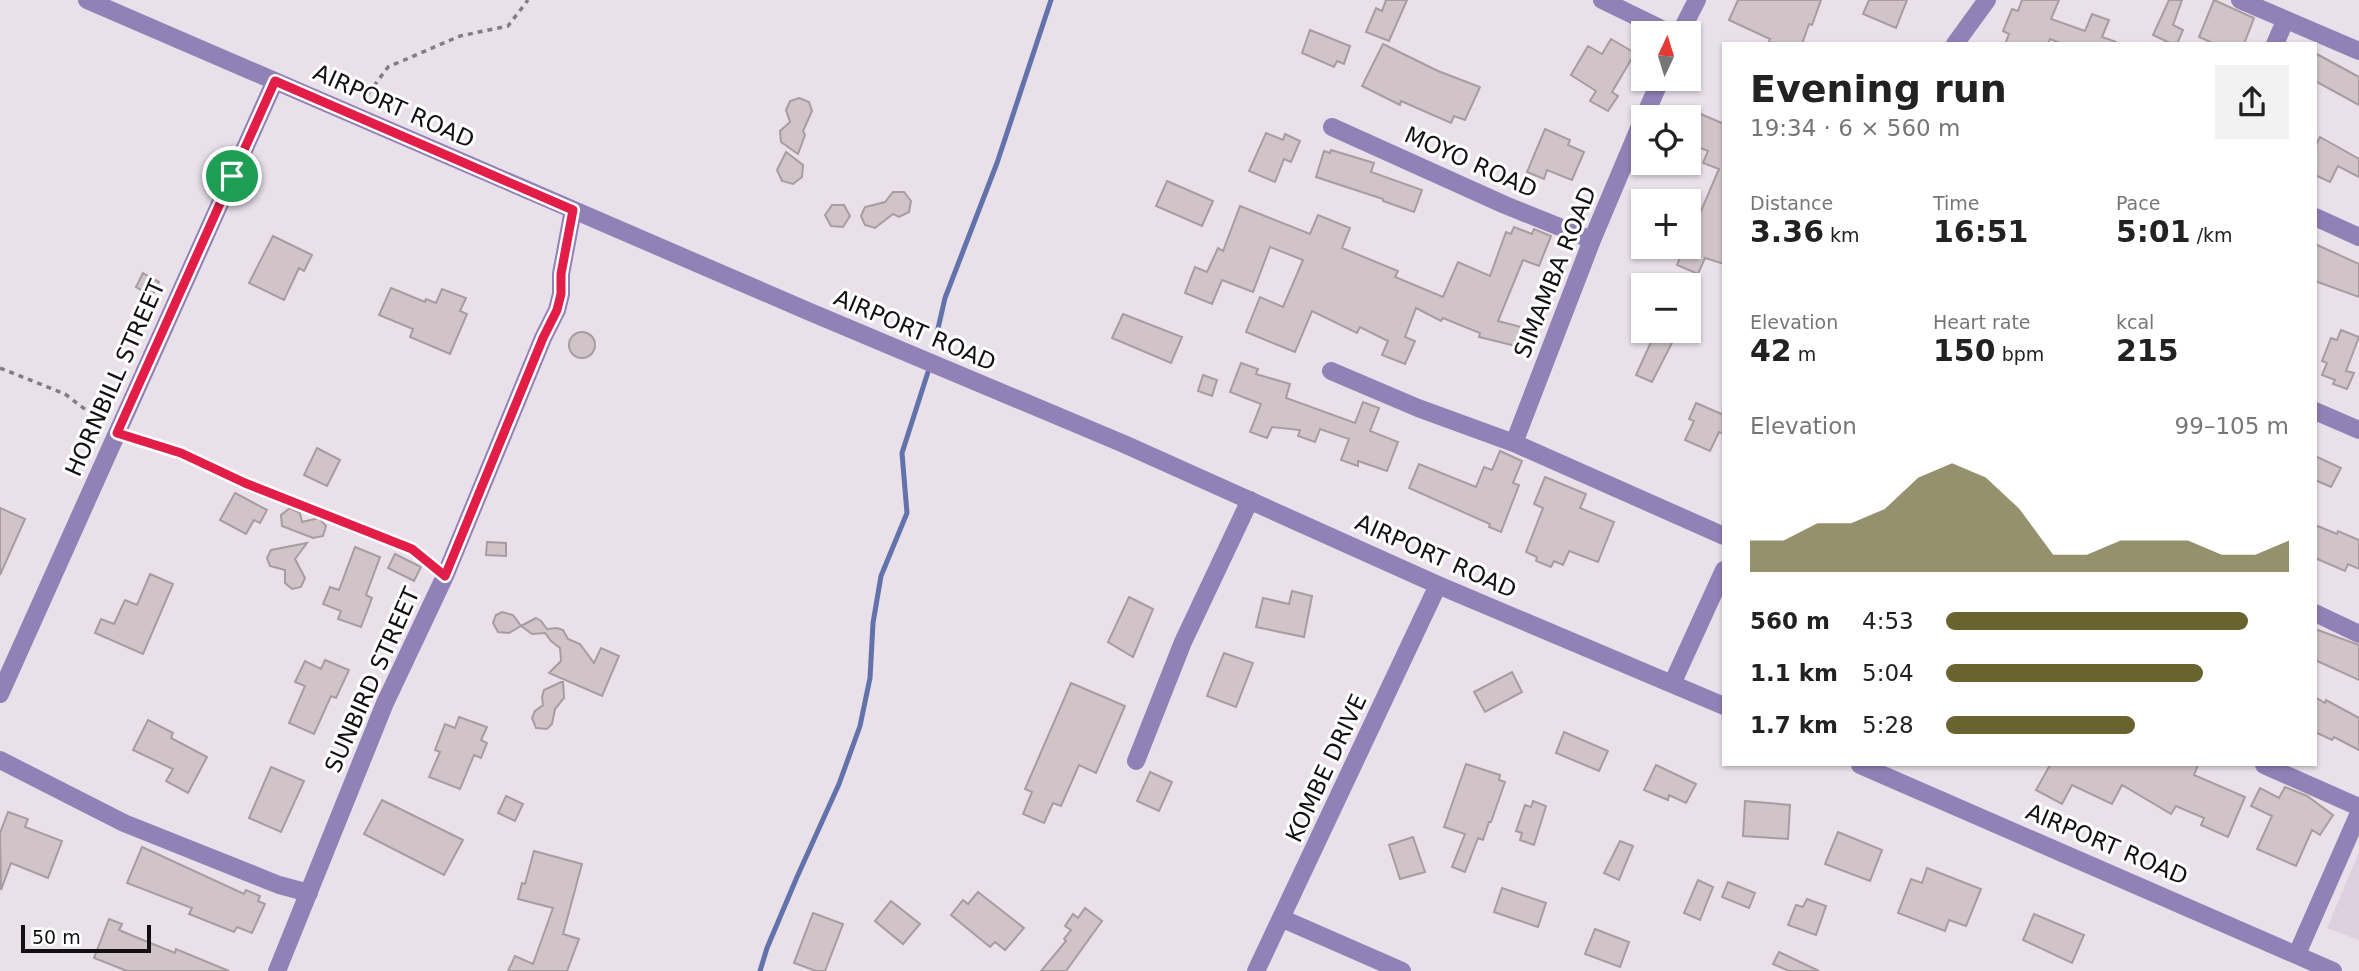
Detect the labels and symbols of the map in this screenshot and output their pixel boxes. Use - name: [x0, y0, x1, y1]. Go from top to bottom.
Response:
- north arrow: [1631, 21, 1701, 91]
- street label: AIRPORT ROAD: [310, 59, 478, 153]
- street label: MOYO ROAD: [1401, 121, 1541, 203]
- pin: [202, 146, 262, 206]
- street label: SIMAMBA ROAD: [1509, 182, 1601, 362]
- street label: HORNBILL STREET: [60, 275, 170, 480]
- street label: AIRPORT ROAD: [830, 284, 1000, 376]
- street label: AIRPORT ROAD: [1352, 509, 1520, 603]
- street label: SUNBIRD STREET: [319, 583, 425, 777]
- street label: KOMBE DRIVE: [1280, 690, 1372, 846]
- street label: AIRPORT ROAD: [2022, 798, 2192, 890]
- scale bar: [21, 922, 150, 954]

